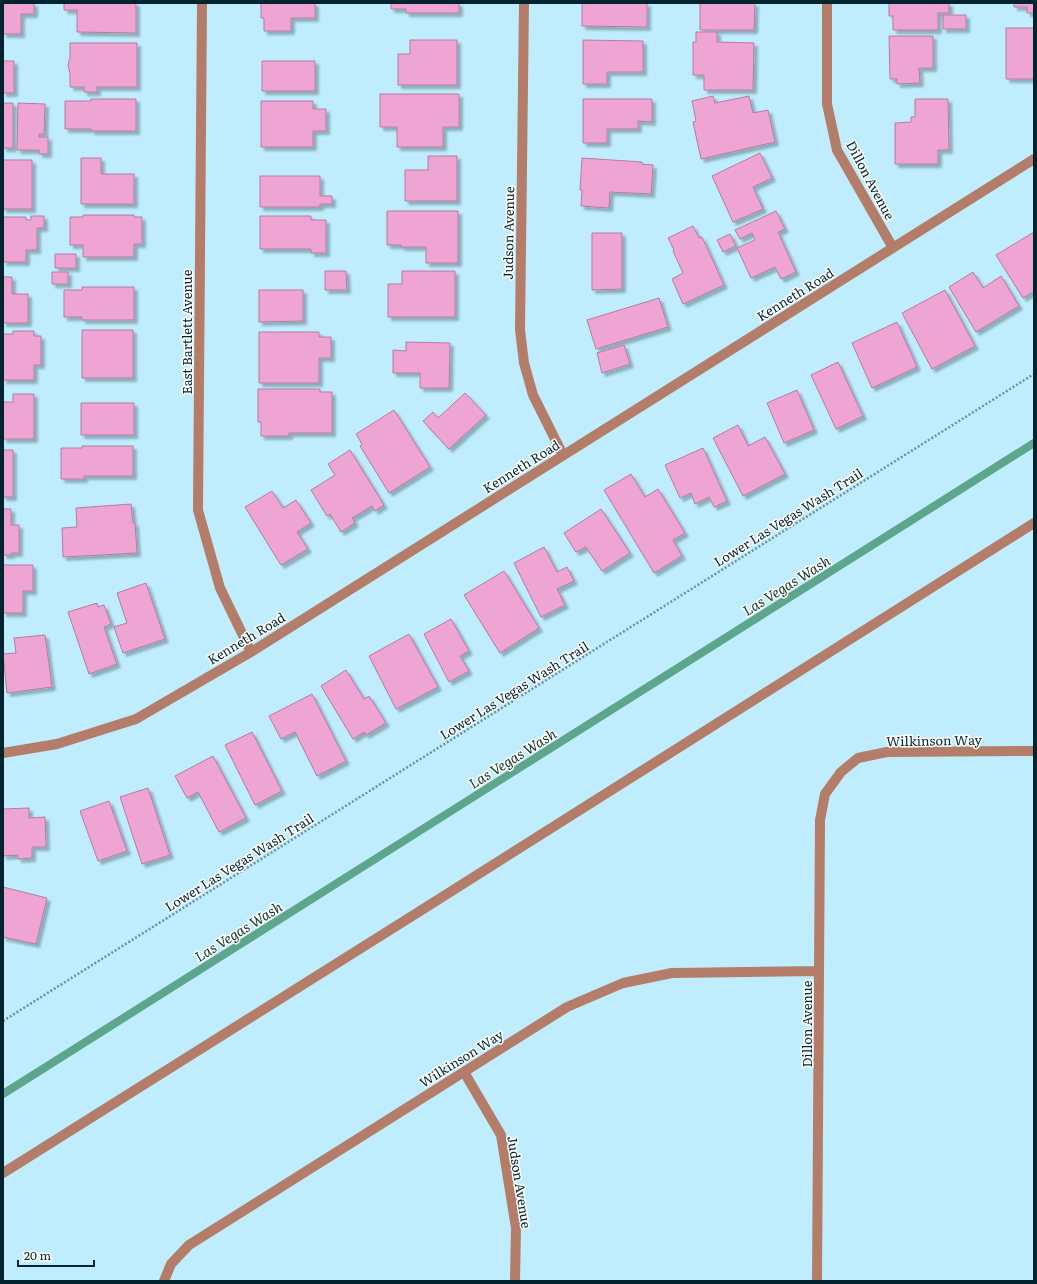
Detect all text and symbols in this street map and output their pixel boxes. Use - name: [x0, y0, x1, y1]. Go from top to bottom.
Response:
- street label: Dillon Avenue: [842, 137, 900, 223]
- street label: Judson Avenue: [498, 186, 518, 280]
- street label: Kenneth Road: [753, 263, 837, 325]
- street label: East Bartlett Avenue: [177, 269, 196, 395]
- street label: Kenneth Road: [479, 435, 563, 497]
- street label: Lower Las Vegas Wash Trail: [710, 463, 867, 571]
- water label: Las Vegas Wash: [739, 550, 834, 620]
- street label: Kenneth Road: [204, 607, 289, 669]
- street label: Lower Las Vegas Wash Trail: [436, 636, 593, 744]
- water label: Las Vegas Wash: [465, 723, 560, 793]
- street label: Wilkinson Way: [886, 730, 983, 750]
- street label: Lower Las Vegas Wash Trail: [161, 808, 318, 916]
- water label: Las Vegas Wash: [191, 896, 286, 966]
- street label: Dillon Avenue: [797, 980, 816, 1068]
- street label: Wilkinson Way: [415, 1024, 507, 1091]
- street label: Judson Avenue: [503, 1134, 537, 1230]
- scale bar: [18, 1242, 94, 1268]
- text: 20 m: [24, 1246, 51, 1264]

